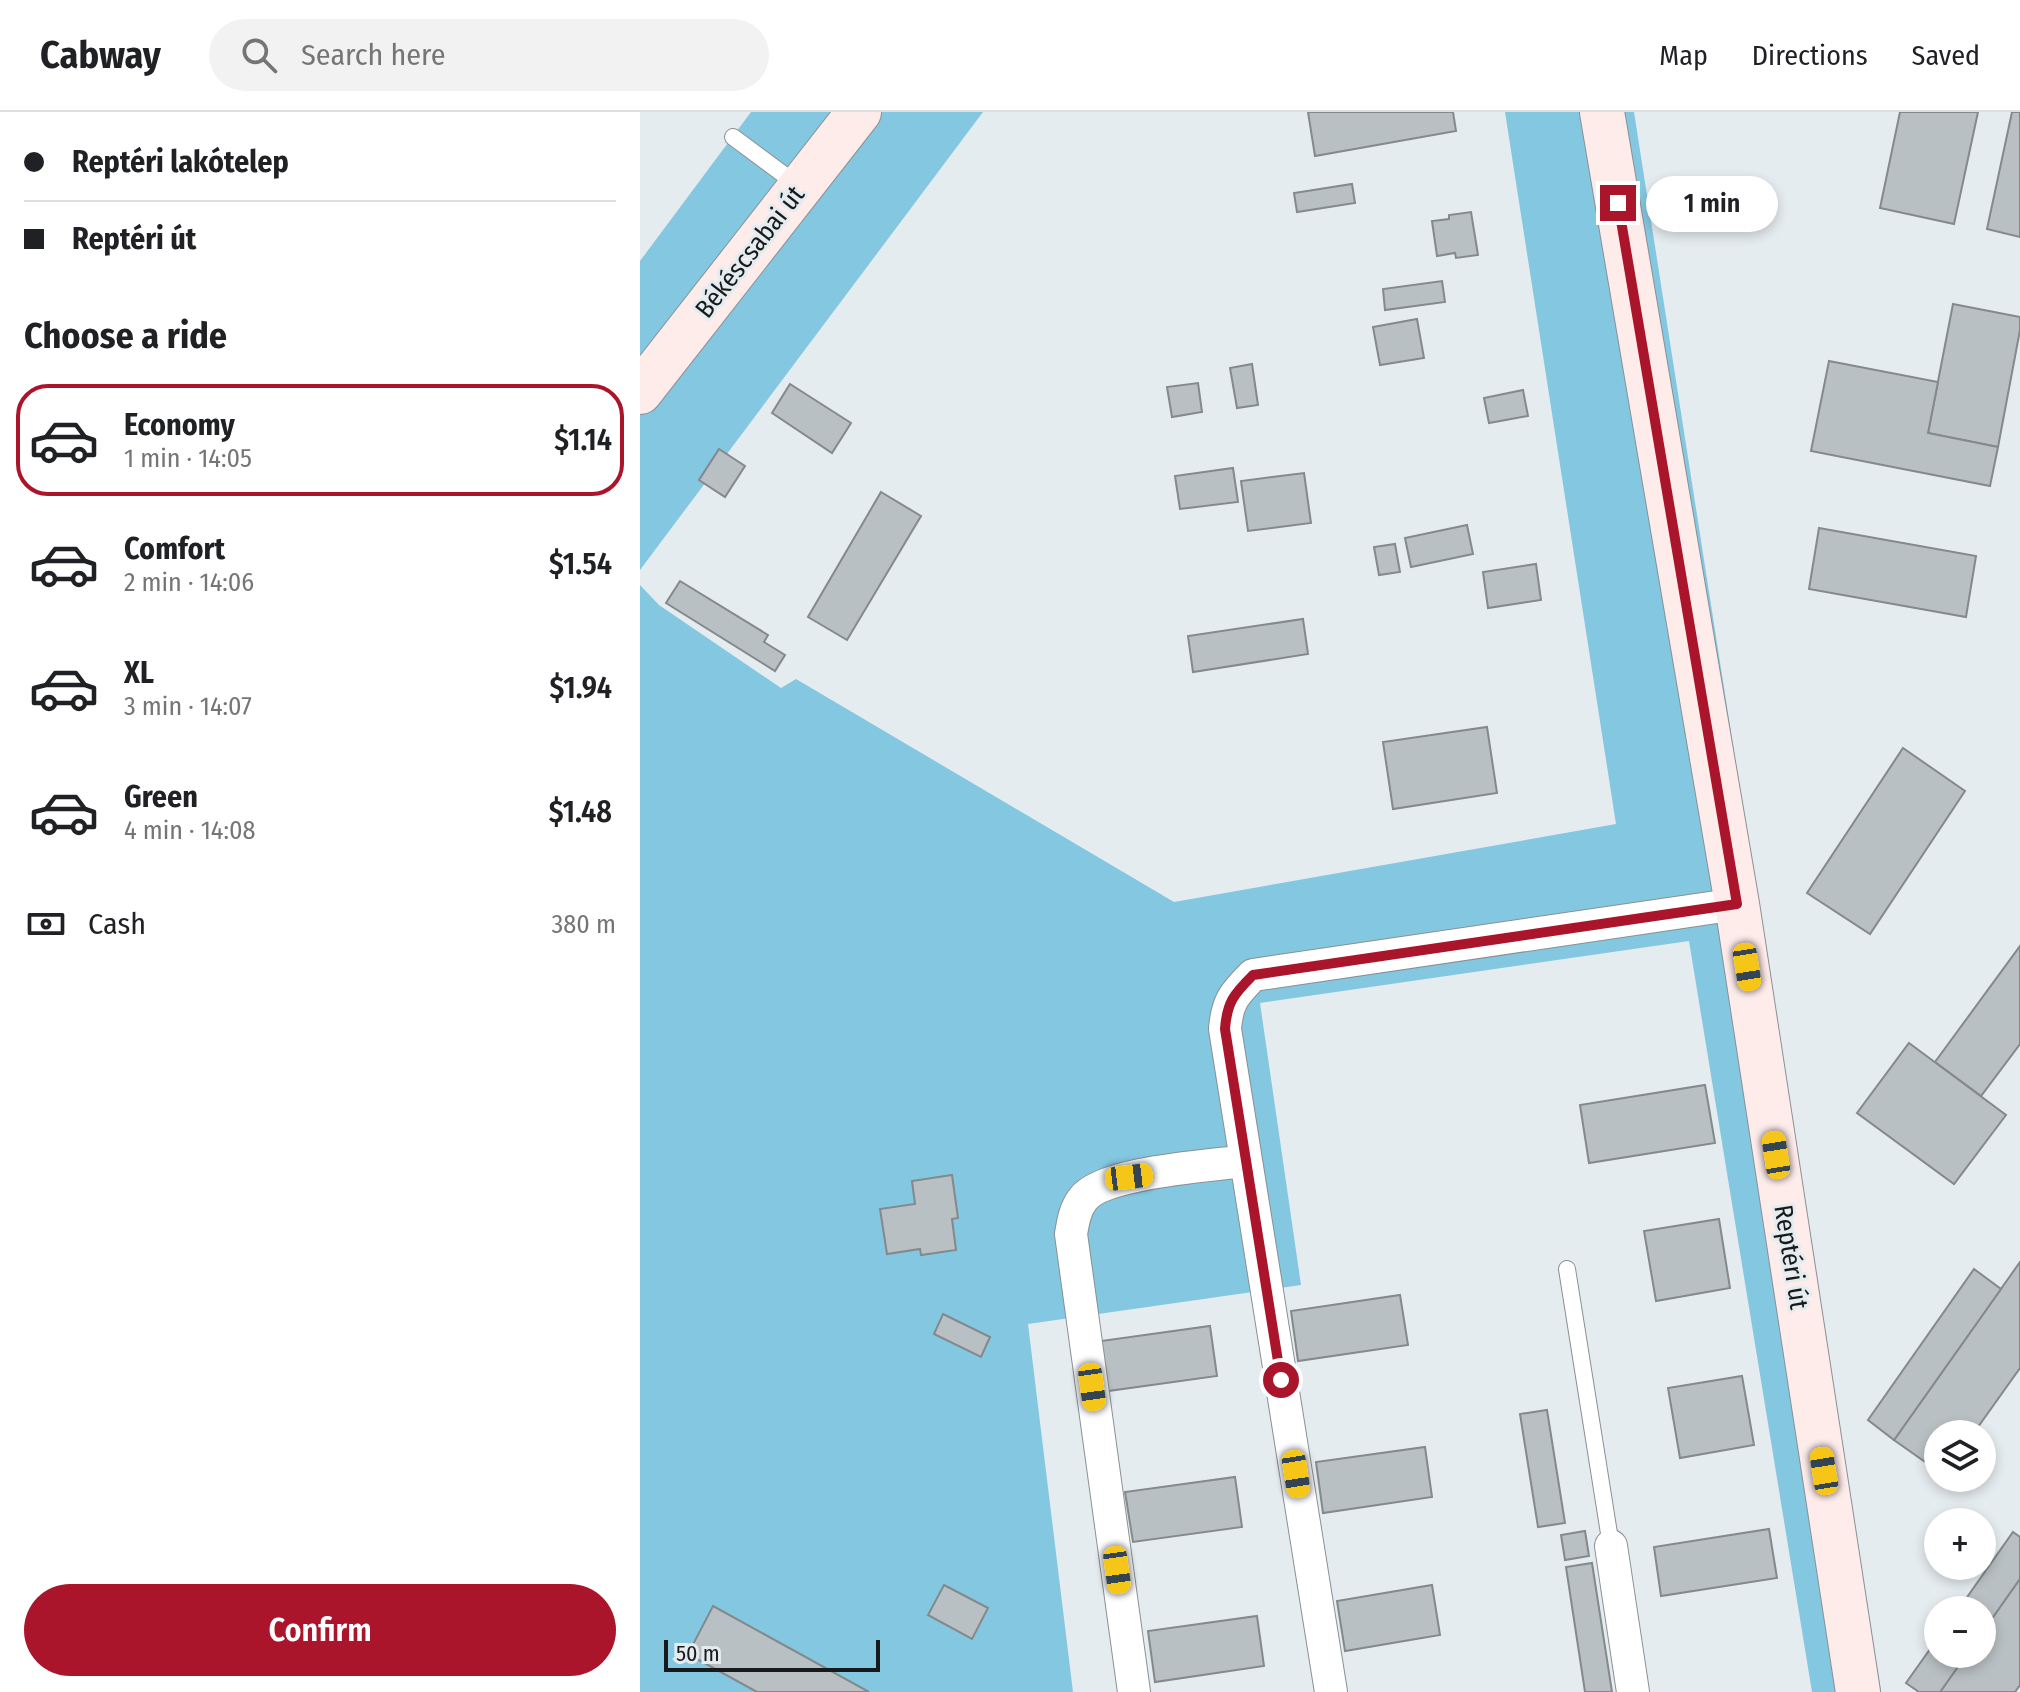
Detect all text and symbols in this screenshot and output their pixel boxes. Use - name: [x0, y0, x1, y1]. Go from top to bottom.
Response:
- search box: [209, 19, 769, 91]
- text: Cabway: [40, 32, 161, 78]
- icon: search: [237, 33, 281, 77]
- text: Search here: [301, 37, 446, 73]
- text: Map: [1659, 39, 1708, 72]
- text: Directions: [1752, 39, 1868, 72]
- text: Saved: [1912, 39, 1980, 72]
- text: Reptéri lakótelep: [72, 144, 289, 180]
- callout: 1 min: [1646, 175, 1778, 231]
- street label: Békéscsabai út: [689, 180, 811, 324]
- route end: [1600, 185, 1636, 221]
- text: 1 min: [1684, 188, 1740, 219]
- text: Reptéri út: [72, 221, 196, 257]
- text: Choose a ride: [24, 314, 227, 358]
- icon: car: [28, 404, 100, 476]
- text: Economy: [124, 407, 235, 443]
- text: $1.14: [554, 422, 612, 458]
- text: 1 min · 14:05: [124, 443, 252, 474]
- icon: car: [28, 528, 100, 600]
- text: Comfort: [124, 531, 225, 567]
- text: $1.54: [549, 546, 612, 582]
- text: 2 min · 14:06: [124, 567, 254, 598]
- icon: car: [28, 652, 100, 724]
- text: XL: [124, 655, 154, 691]
- text: $1.94: [549, 670, 612, 706]
- text: 3 min · 14:07: [124, 691, 252, 722]
- icon: car: [28, 776, 100, 848]
- text: Green: [124, 779, 198, 815]
- text: $1.48: [549, 794, 612, 830]
- text: 4 min · 14:08: [124, 815, 255, 846]
- icon: cash: [24, 902, 68, 946]
- text: Cash: [88, 906, 146, 942]
- text: 380 m: [552, 909, 616, 940]
- car: [1731, 941, 1763, 993]
- car: [1760, 1129, 1792, 1181]
- car: [1104, 1162, 1154, 1192]
- street label: Reptéri út: [1767, 1203, 1815, 1312]
- car: [1077, 1362, 1107, 1412]
- route start: [1263, 1362, 1299, 1398]
- map controls: [1924, 1420, 1996, 1668]
- button: layers: [1924, 1420, 1996, 1492]
- car: [1808, 1445, 1840, 1497]
- car: [1280, 1448, 1312, 1500]
- button: +: [1924, 1508, 1996, 1580]
- car: [1102, 1545, 1132, 1595]
- button: Confirm: [24, 1584, 616, 1676]
- button: −: [1924, 1596, 1996, 1668]
- scale bar: [664, 1636, 880, 1672]
- text: 50 m: [676, 1640, 720, 1667]

